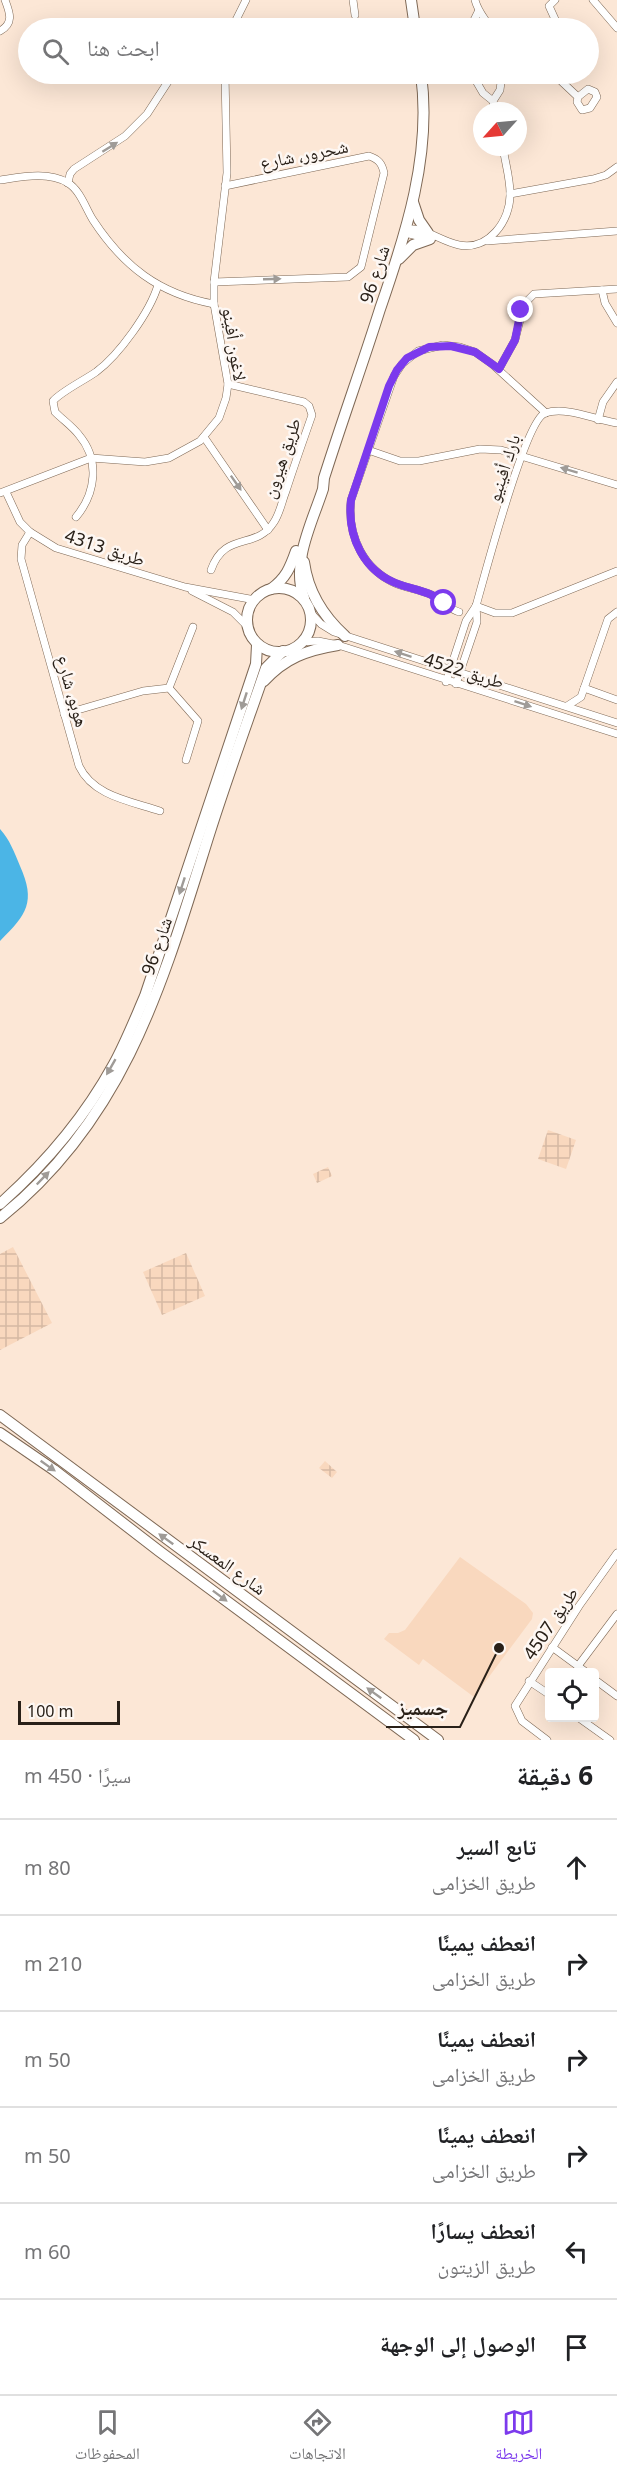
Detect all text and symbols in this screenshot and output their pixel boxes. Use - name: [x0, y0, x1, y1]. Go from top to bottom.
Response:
- search box: [18, 18, 599, 84]
- text: ابحث هنا: [87, 32, 160, 62]
- icon: search: [39, 35, 72, 68]
- north arrow: [473, 102, 527, 156]
- street label: شحرور، شارع: [258, 134, 350, 174]
- one-way arrow: [102, 141, 119, 152]
- street label: شارع 96: [353, 242, 395, 306]
- one-way arrow: [263, 275, 282, 284]
- route end: [507, 296, 533, 322]
- street label: لاغون أفينو: [217, 306, 253, 382]
- street label: طريق هيرون: [256, 415, 306, 501]
- street label: بارك أفينيو: [481, 431, 525, 505]
- one-way arrow: [560, 465, 578, 474]
- one-way arrow: [230, 475, 242, 491]
- street label: طريق 4313: [62, 523, 148, 571]
- route start: [430, 589, 456, 615]
- street label: طريق 4522: [421, 646, 507, 694]
- one-way arrow: [394, 649, 412, 658]
- street label: هوبو، شارع: [51, 652, 95, 730]
- one-way arrow: [238, 692, 248, 710]
- one-way arrow: [514, 700, 532, 710]
- one-way arrow: [177, 877, 186, 895]
- street label: شارع 96: [135, 914, 177, 978]
- one-way arrow: [106, 1059, 117, 1075]
- one-way arrow: [35, 1171, 49, 1185]
- one-way arrow: [40, 1460, 56, 1472]
- street label: شارع المعسكر: [184, 1527, 271, 1600]
- one-way arrow: [159, 1533, 175, 1545]
- street label: طريق 4507: [517, 1582, 583, 1664]
- one-way arrow: [213, 1590, 228, 1602]
- map controls: [545, 1668, 599, 1722]
- button: locate: [545, 1668, 599, 1722]
- one-way arrow: [366, 1686, 382, 1699]
- callout: جسميز: [386, 1689, 460, 1727]
- text: جسميز: [397, 1694, 448, 1721]
- scale bar: [18, 1698, 120, 1726]
- text: 100 m: [27, 1700, 74, 1722]
- text: 6 دقيقة: [517, 1757, 593, 1793]
- text: سيرًا · 450 m: [24, 1762, 131, 1789]
- text: تابع السير: [457, 1831, 536, 1861]
- icon: ahead: [560, 1851, 593, 1884]
- text: 80 m: [24, 1854, 71, 1881]
- text: طريق الخزامى: [432, 1869, 536, 1896]
- text: انعطف يمينًا: [437, 1927, 536, 1957]
- icon: right: [560, 1947, 593, 1980]
- text: 210 m: [24, 1950, 82, 1977]
- text: طريق الخزامى: [432, 1965, 536, 1992]
- text: انعطف يمينًا: [437, 2023, 536, 2053]
- icon: right: [560, 2043, 593, 2076]
- text: 50 m: [24, 2046, 71, 2073]
- text: طريق الخزامى: [432, 2061, 536, 2088]
- text: انعطف يمينًا: [437, 2119, 536, 2149]
- icon: right: [560, 2139, 593, 2172]
- text: 50 m: [24, 2142, 71, 2169]
- text: طريق الخزامى: [432, 2157, 536, 2184]
- text: انعطف يسارًا: [431, 2215, 536, 2245]
- icon: left: [560, 2235, 593, 2268]
- text: 60 m: [24, 2238, 71, 2265]
- text: طريق الزيتون: [438, 2253, 536, 2280]
- text: الوصول إلى الوجهة: [380, 2328, 536, 2358]
- icon: arrive: [560, 2331, 593, 2364]
- tab: المحفوظات: [75, 2406, 140, 2469]
- tab: الاتجاهات: [289, 2406, 346, 2469]
- tab: الخريطة: [495, 2406, 542, 2469]

